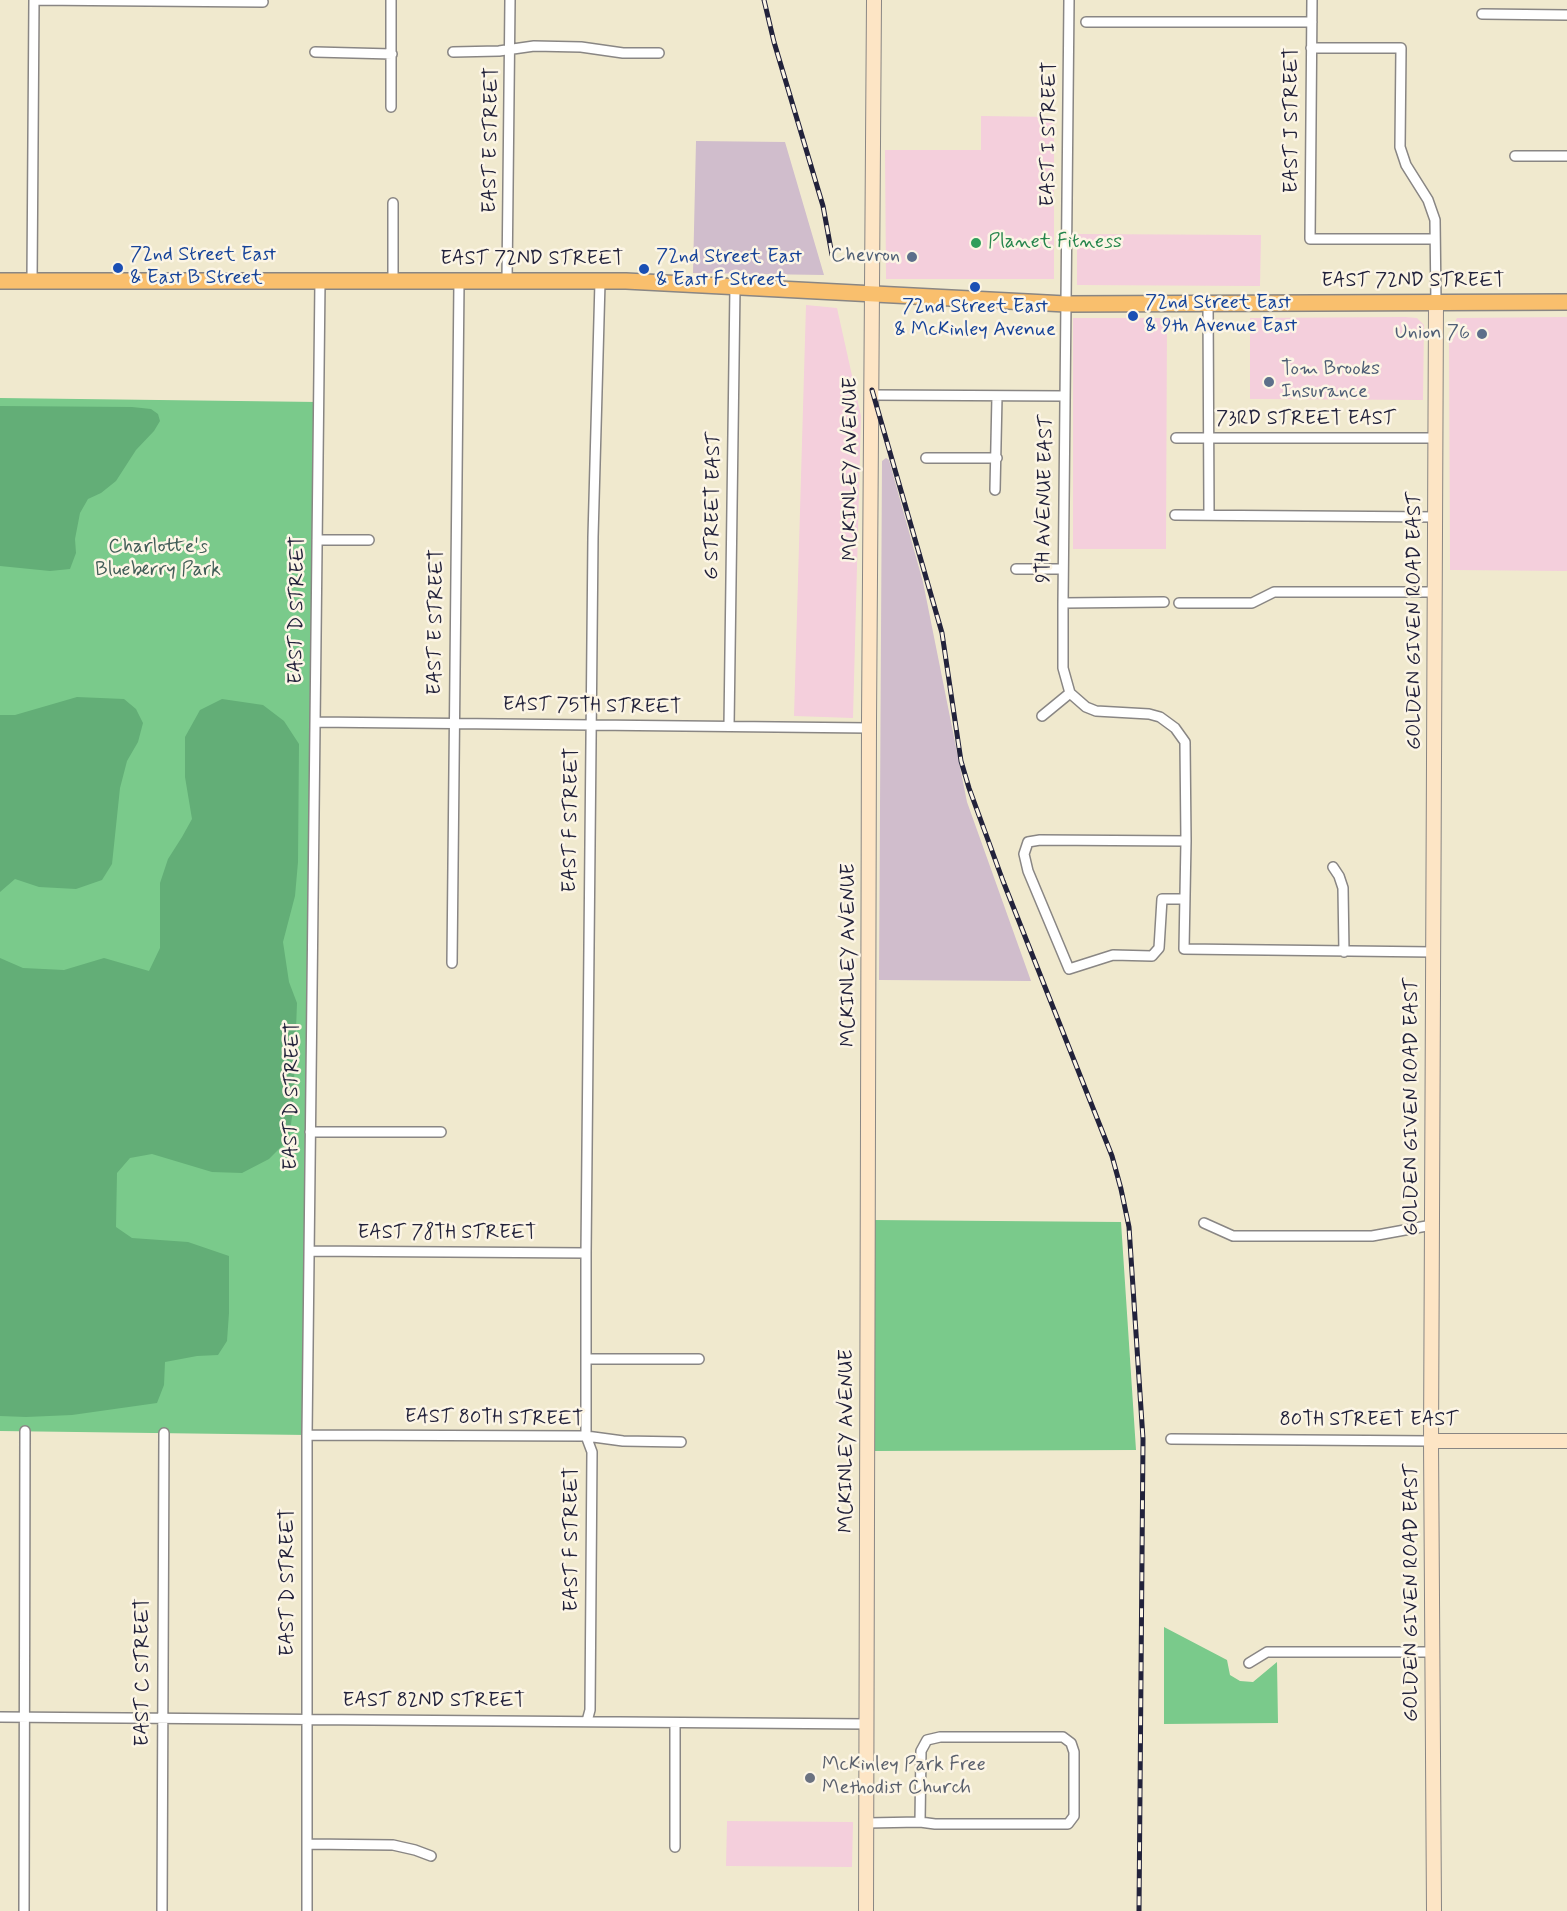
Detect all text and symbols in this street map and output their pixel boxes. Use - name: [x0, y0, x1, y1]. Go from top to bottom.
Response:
- street label: EAST J STREET: [1281, 47, 1305, 193]
- street label: EAST I STREET: [1037, 61, 1063, 207]
- street label: EAST E STREET: [479, 67, 505, 213]
- place label: Planet Fitness: [988, 231, 1122, 255]
- marker: Planet Fitness: [969, 236, 983, 250]
- place label: 72nd Street East & East B Street: [130, 244, 276, 291]
- place label: Chevron: [831, 245, 900, 269]
- place label: 72nd Street East & East F Street: [656, 246, 802, 293]
- street label: EAST 72ND STREET: [440, 248, 624, 272]
- marker: Chevron: [905, 250, 919, 264]
- marker: 72nd Street East & East B Street: [111, 261, 125, 275]
- marker: 72nd Street East & East F Street: [637, 262, 651, 276]
- street label: EAST 72ND STREET: [1321, 270, 1505, 294]
- marker: 72nd Street East & McKinley Avenue: [968, 280, 982, 294]
- place label: 72nd Street East & 9th Avenue East: [1145, 292, 1297, 339]
- place label: 72nd Street East & McKinley Avenue: [894, 296, 1056, 343]
- marker: 72nd Street East & 9th Avenue East: [1126, 309, 1140, 323]
- place label: Union 76: [1395, 322, 1470, 346]
- marker: Union 76: [1475, 327, 1489, 341]
- place label: Tom Brooks Insurance: [1281, 358, 1380, 405]
- marker: Tom Brooks Insurance: [1262, 375, 1276, 389]
- street label: MCKINLEY AVENUE: [840, 377, 864, 561]
- street label: 73RD STREET EAST: [1216, 408, 1396, 432]
- street label: 9TH AVENUE EAST: [1033, 415, 1059, 583]
- street label: G STREET EAST: [701, 432, 727, 580]
- street label: GOLDEN GIVEN ROAD EAST: [1404, 492, 1428, 750]
- park label: Charlotte's Blueberry Park: [95, 536, 221, 583]
- street label: EAST D STREET: [285, 536, 311, 684]
- street label: EAST E STREET: [424, 549, 450, 695]
- street label: EAST 75TH STREET: [502, 693, 682, 721]
- street label: EAST F STREET: [559, 747, 585, 893]
- street label: MCKINLEY AVENUE: [838, 863, 862, 1047]
- street label: GOLDEN GIVEN ROAD EAST: [1401, 978, 1425, 1236]
- street label: EAST D STREET: [280, 1022, 306, 1170]
- street label: EAST 78TH STREET: [357, 1222, 537, 1246]
- street label: MCKINLEY AVENUE: [836, 1349, 860, 1533]
- street label: EAST 80TH STREET: [404, 1405, 584, 1433]
- street label: 80TH STREET EAST: [1280, 1409, 1458, 1433]
- street label: GOLDEN GIVEN ROAD EAST: [1401, 1464, 1425, 1722]
- street label: EAST F STREET: [561, 1466, 585, 1612]
- street label: EAST D STREET: [277, 1508, 301, 1656]
- street label: EAST C STREET: [132, 1598, 156, 1746]
- street label: EAST 82ND STREET: [343, 1690, 525, 1714]
- place label: McKinley Park Free Methodist Church: [822, 1754, 986, 1801]
- marker: McKinley Park Free Methodist Church: [803, 1771, 817, 1785]

